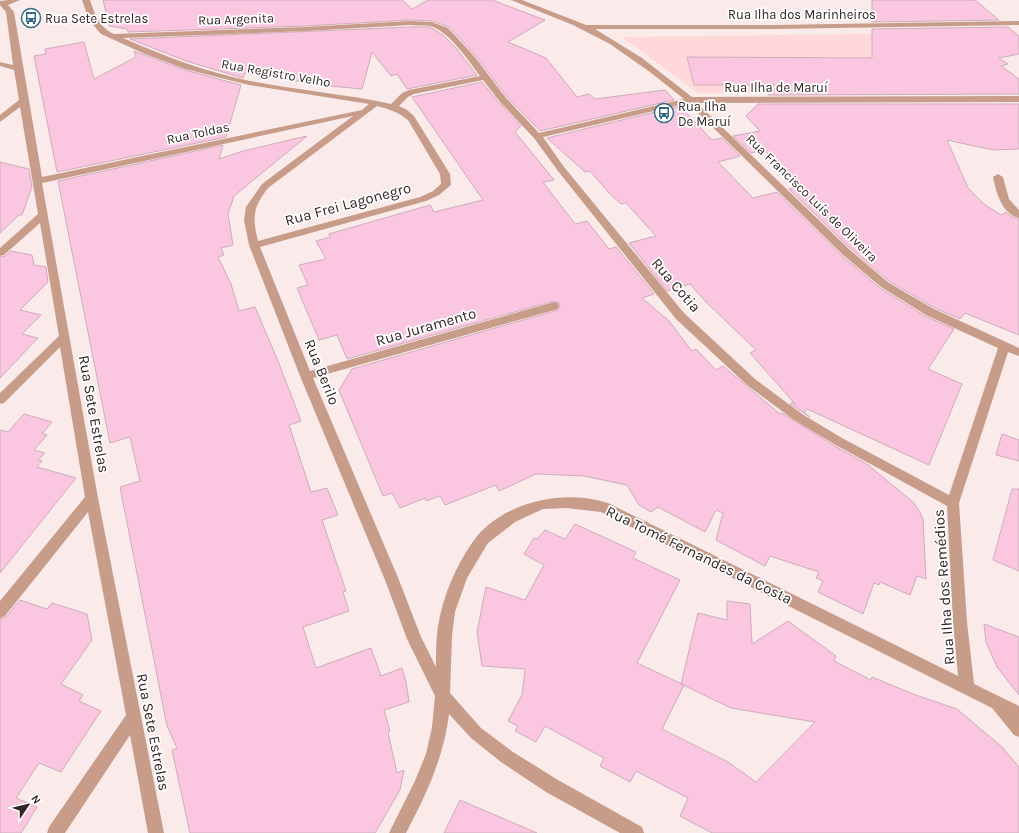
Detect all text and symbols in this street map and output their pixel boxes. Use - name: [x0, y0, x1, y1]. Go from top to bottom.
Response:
- bus stop icon: Rua Sete Estrelas: [20, 7, 42, 29]
- street label: Rua Ilha dos Marinheiros: [728, 7, 876, 22]
- street label: Rua Argenita: [198, 10, 274, 28]
- place label: Rua Sete Estrelas: [45, 11, 148, 26]
- street label: Rua Registro Velho: [220, 56, 332, 90]
- street label: Rua Ilha de Maruí: [724, 80, 828, 95]
- place label: Rua Ilha De Maruí: [678, 99, 731, 129]
- bus stop icon: Rua Ilha De Maruí: [653, 102, 675, 124]
- street label: Rua Toldas: [165, 119, 231, 147]
- street label: Rua Francisco Luís de Oliveira: [743, 131, 881, 265]
- street label: Rua Frei Lagonegro: [283, 178, 413, 230]
- street label: Rua Cotia: [648, 254, 704, 316]
- street label: Rua Juramento: [374, 304, 478, 350]
- street label: Rua Berilo: [301, 336, 343, 408]
- street label: Rua Sete Estrelas: [75, 354, 113, 474]
- street label: Rua Tomé Fernandes da Costa: [603, 502, 795, 608]
- street label: Rua Ilha dos Remédios: [930, 509, 958, 665]
- street label: Rua Sete Estrelas: [133, 672, 173, 792]
- north arrow: [8, 785, 48, 825]
- text: N: [28, 793, 43, 807]

